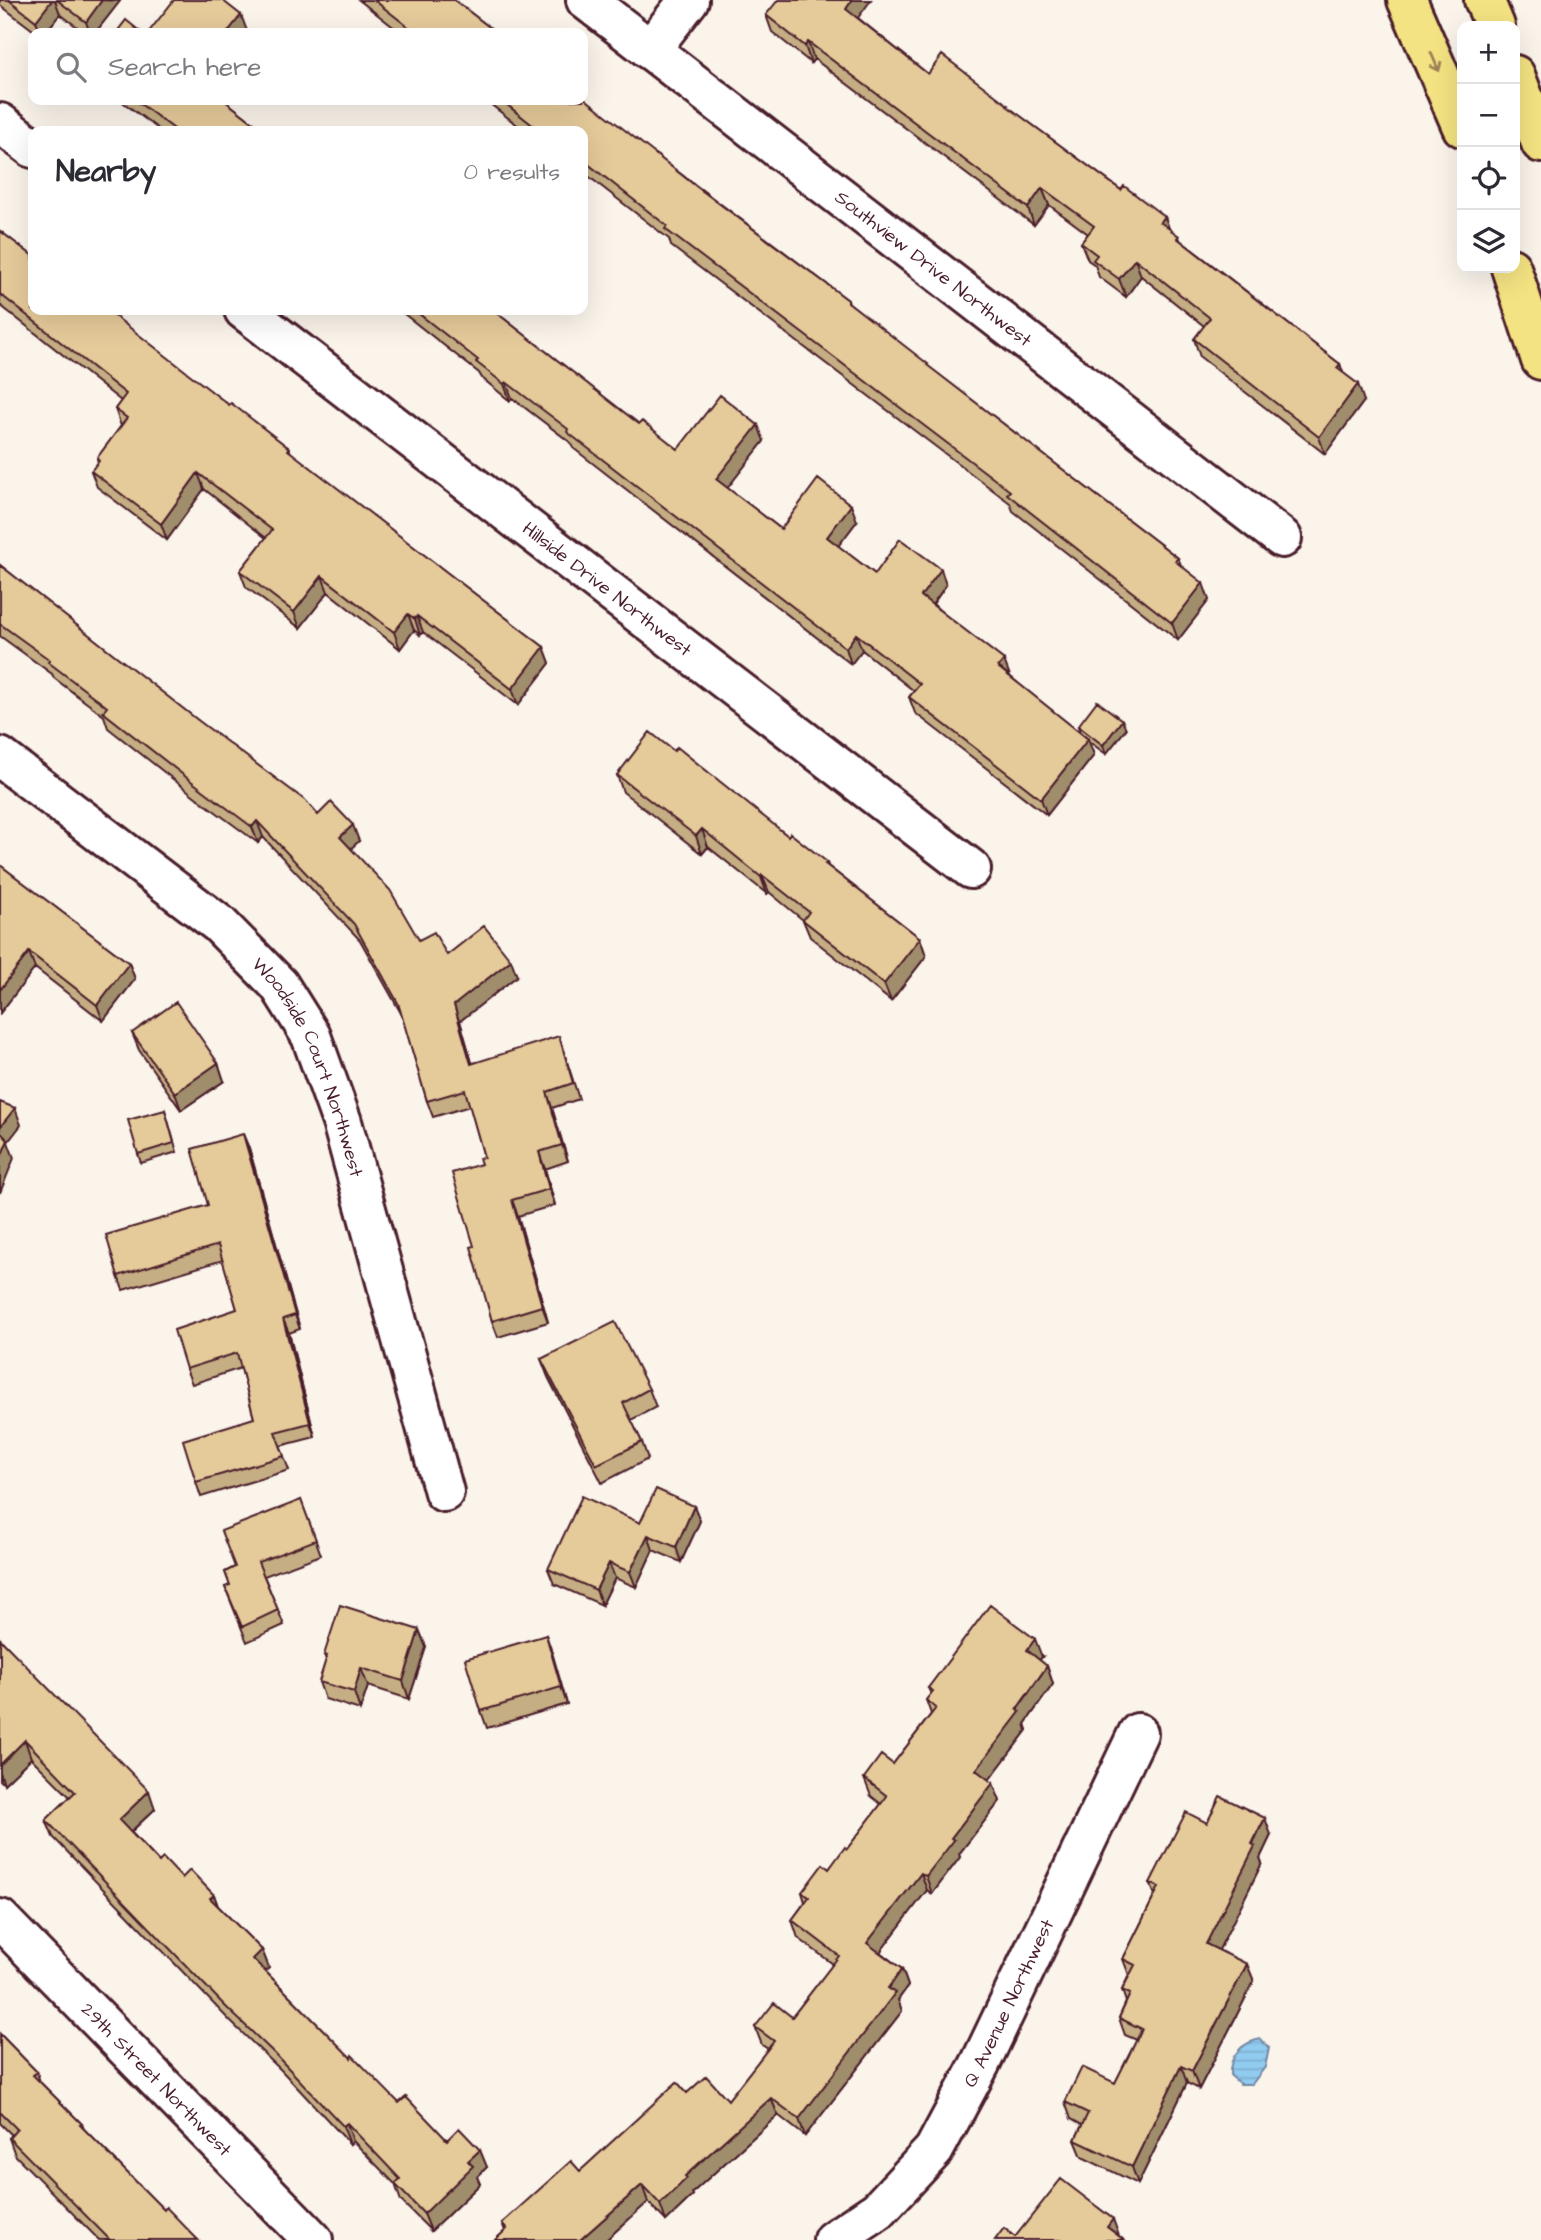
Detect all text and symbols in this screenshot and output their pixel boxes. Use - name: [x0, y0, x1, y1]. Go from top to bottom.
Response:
- map controls: [1457, 21, 1520, 273]
- button: +: [1457, 21, 1520, 84]
- search box: [28, 28, 588, 105]
- icon: search: [52, 48, 90, 86]
- text: Search here: [108, 49, 261, 85]
- one-way arrow: [1429, 51, 1442, 73]
- button: −: [1457, 84, 1520, 147]
- button: locate: [1457, 147, 1520, 210]
- text: Nearby: [56, 151, 156, 193]
- text: 0 results: [463, 156, 560, 188]
- street label: Southview Drive Northwest: [829, 184, 1038, 353]
- button: layers: [1457, 210, 1520, 273]
- street label: Hillside Drive Northwest: [517, 515, 698, 663]
- street label: Woodside Court Northwest: [246, 951, 370, 1180]
- street label: Q Avenue Northwest: [957, 1914, 1061, 2092]
- street label: 29th Street Northwest: [75, 1996, 238, 2163]

